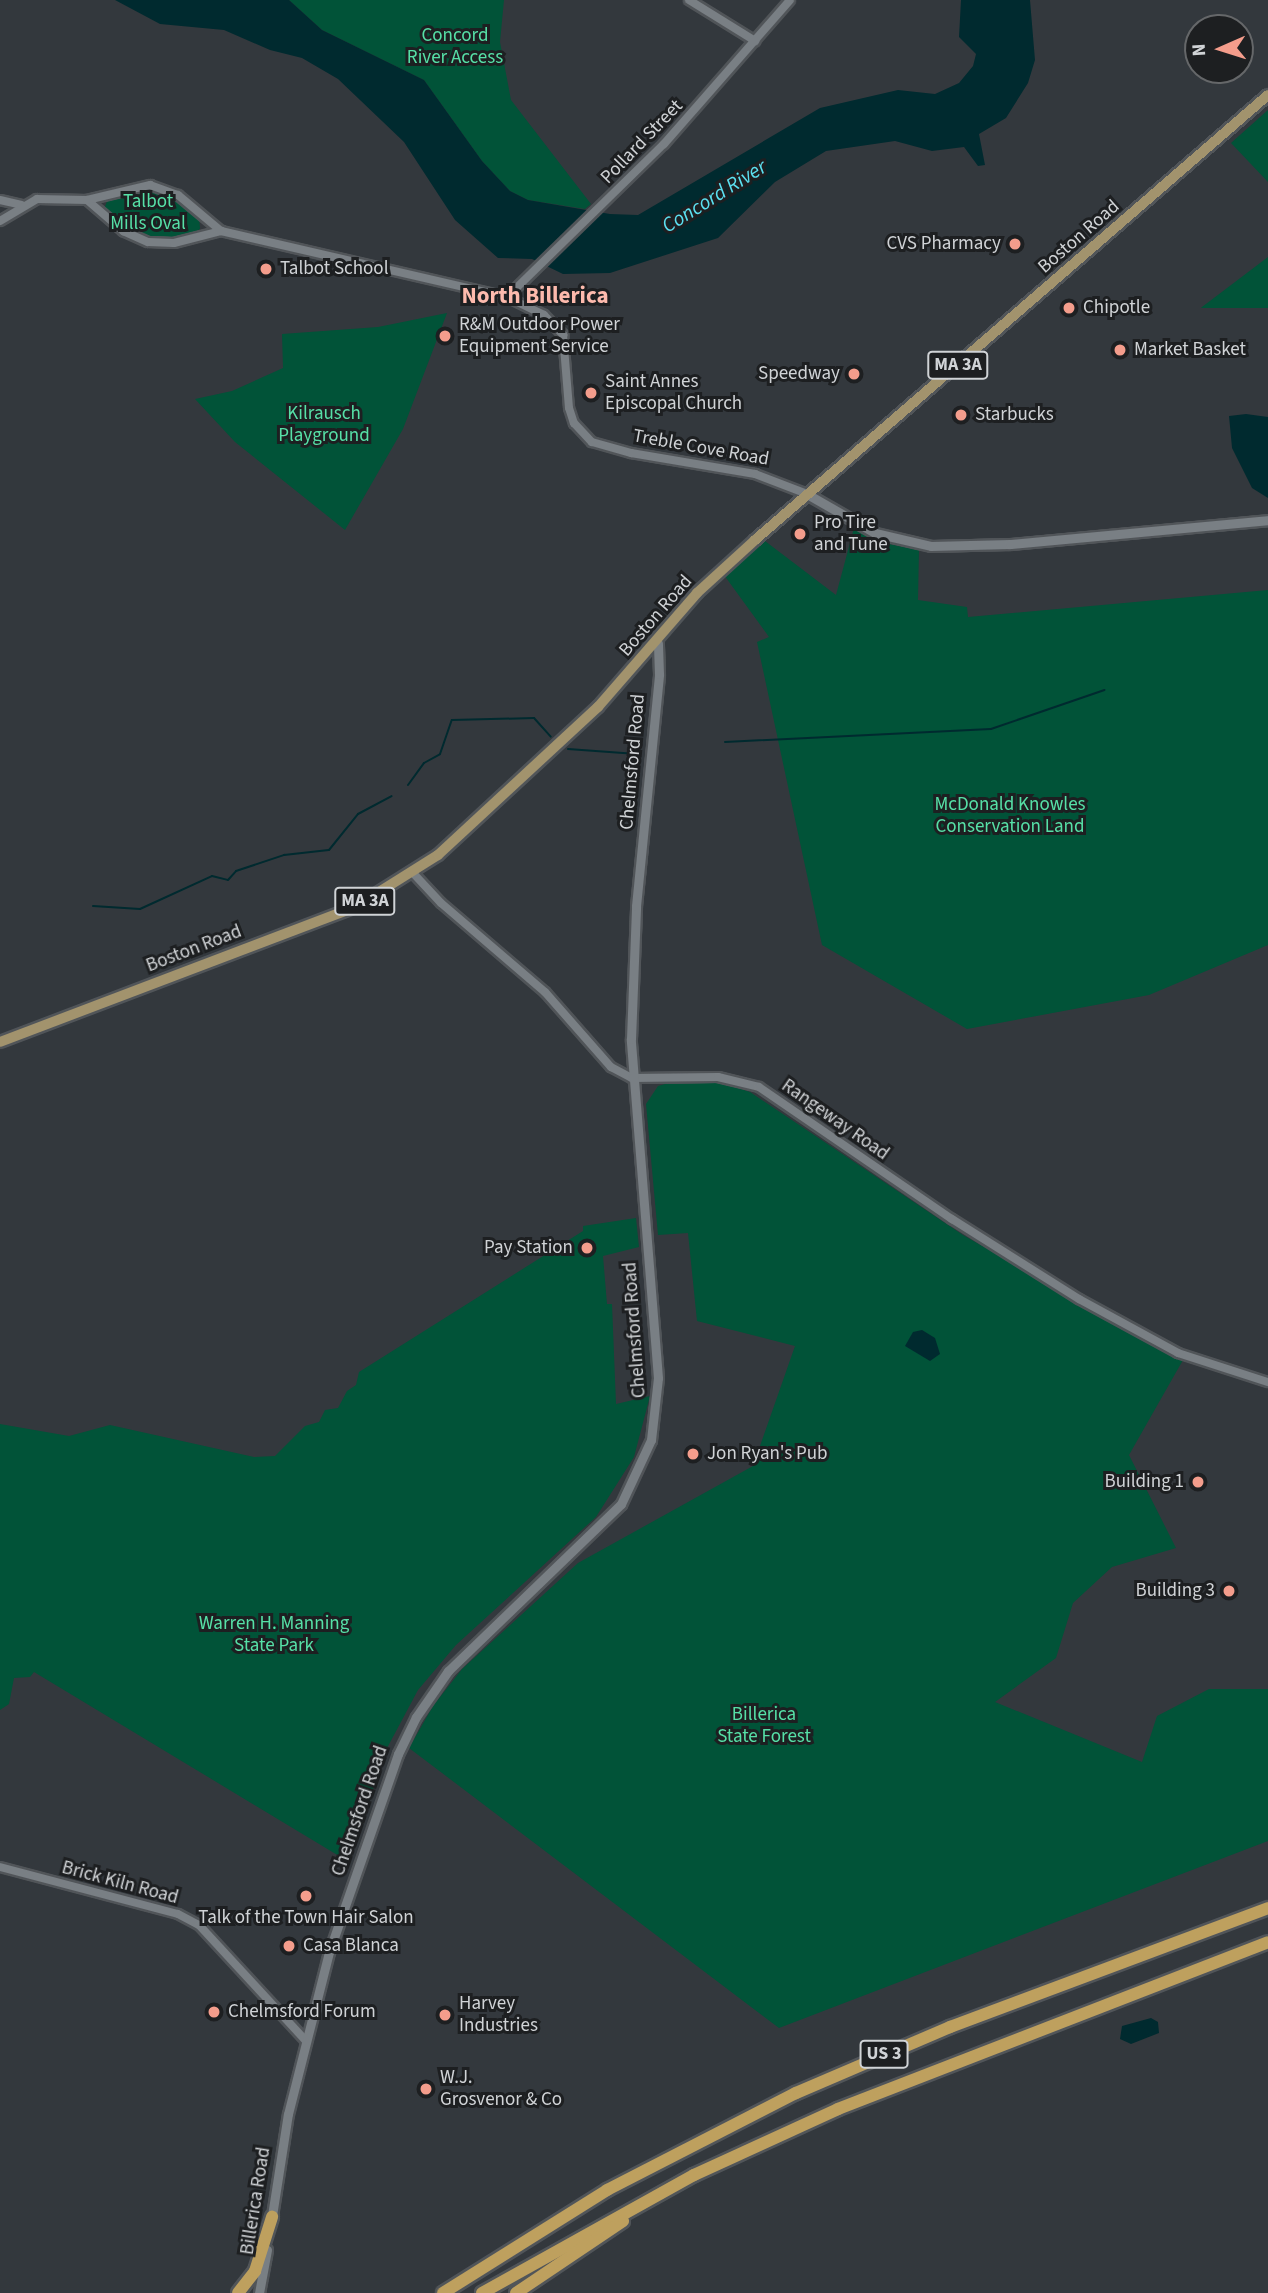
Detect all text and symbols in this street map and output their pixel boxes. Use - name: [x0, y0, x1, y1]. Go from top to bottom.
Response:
- north arrow: [1184, 14, 1254, 84]
- park label: Concord River Access: [407, 25, 503, 69]
- text: N: [1186, 43, 1213, 57]
- street label: Pollard Street: [596, 95, 688, 189]
- water label: Concord River: [657, 154, 771, 238]
- park label: Talbot Mills Oval: [110, 191, 186, 235]
- street label: Boston Road: [1034, 195, 1124, 279]
- place label: CVS Pharmacy: [886, 233, 1001, 255]
- marker: CVS Pharmacy: [1007, 236, 1023, 252]
- place label: Talbot School: [280, 258, 389, 280]
- marker: Talbot School: [258, 261, 274, 277]
- district label: North Billerica: [461, 282, 609, 310]
- place label: Chipotle: [1083, 297, 1150, 319]
- marker: Chipotle: [1061, 300, 1077, 316]
- place label: R&M Outdoor Power Equipment Service: [459, 314, 620, 358]
- marker: R&M Outdoor Power Equipment Service: [437, 328, 453, 344]
- place label: Market Basket: [1134, 339, 1246, 361]
- marker: Market Basket: [1112, 342, 1128, 358]
- road number: MA 3A: [926, 351, 990, 380]
- place label: Speedway: [758, 363, 840, 385]
- marker: Speedway: [846, 366, 862, 382]
- place label: Saint Annes Episcopal Church: [605, 371, 742, 415]
- marker: Saint Annes Episcopal Church: [583, 385, 599, 401]
- park label: Kilrausch Playground: [278, 403, 370, 447]
- place label: Starbucks: [975, 404, 1054, 426]
- marker: Starbucks: [953, 407, 969, 423]
- street label: Treble Cove Road: [631, 425, 771, 471]
- place label: Pro Tire and Tune: [814, 512, 888, 556]
- marker: Pro Tire and Tune: [792, 526, 808, 542]
- street label: Boston Road: [614, 571, 698, 661]
- street label: Chelmsford Road: [616, 693, 650, 831]
- park label: McDonald Knowles Conservation Land: [934, 794, 1086, 838]
- road number: MA 3A: [334, 887, 396, 916]
- street label: Boston Road: [143, 920, 245, 978]
- street label: Rangeway Road: [777, 1075, 893, 1165]
- place label: Pay Station: [484, 1237, 573, 1259]
- marker: Pay Station: [579, 1240, 595, 1256]
- street label: Chelmsford Road: [619, 1261, 651, 1399]
- place label: Jon Ryan's Pub: [707, 1443, 828, 1465]
- marker: Jon Ryan's Pub: [685, 1446, 701, 1462]
- place label: Building 1: [1105, 1471, 1184, 1493]
- marker: Building 1: [1190, 1474, 1206, 1490]
- place label: Building 3: [1136, 1580, 1215, 1602]
- marker: Building 3: [1221, 1583, 1237, 1599]
- park label: Warren H. Manning State Park: [199, 1613, 349, 1657]
- park label: Billerica State Forest: [717, 1704, 811, 1748]
- street label: Chelmsford Road: [327, 1743, 393, 1879]
- street label: Brick Kiln Road: [59, 1856, 181, 1910]
- marker: Talk of the Town Hair Salon: [298, 1888, 314, 1904]
- place label: Talk of the Town Hair Salon: [198, 1907, 414, 1929]
- place label: Casa Blanca: [303, 1935, 399, 1957]
- marker: Casa Blanca: [281, 1938, 297, 1954]
- place label: Harvey Industries: [459, 1993, 538, 2037]
- place label: Chelmsford Forum: [228, 2001, 376, 2023]
- marker: Chelmsford Forum: [206, 2004, 222, 2020]
- marker: Harvey Industries: [437, 2007, 453, 2023]
- road number: US 3: [860, 2040, 908, 2068]
- place label: W.J. Grosvenor & Co: [440, 2067, 562, 2111]
- marker: W.J. Grosvenor & Co: [418, 2081, 434, 2097]
- street label: Billerica Road: [236, 2145, 276, 2257]

